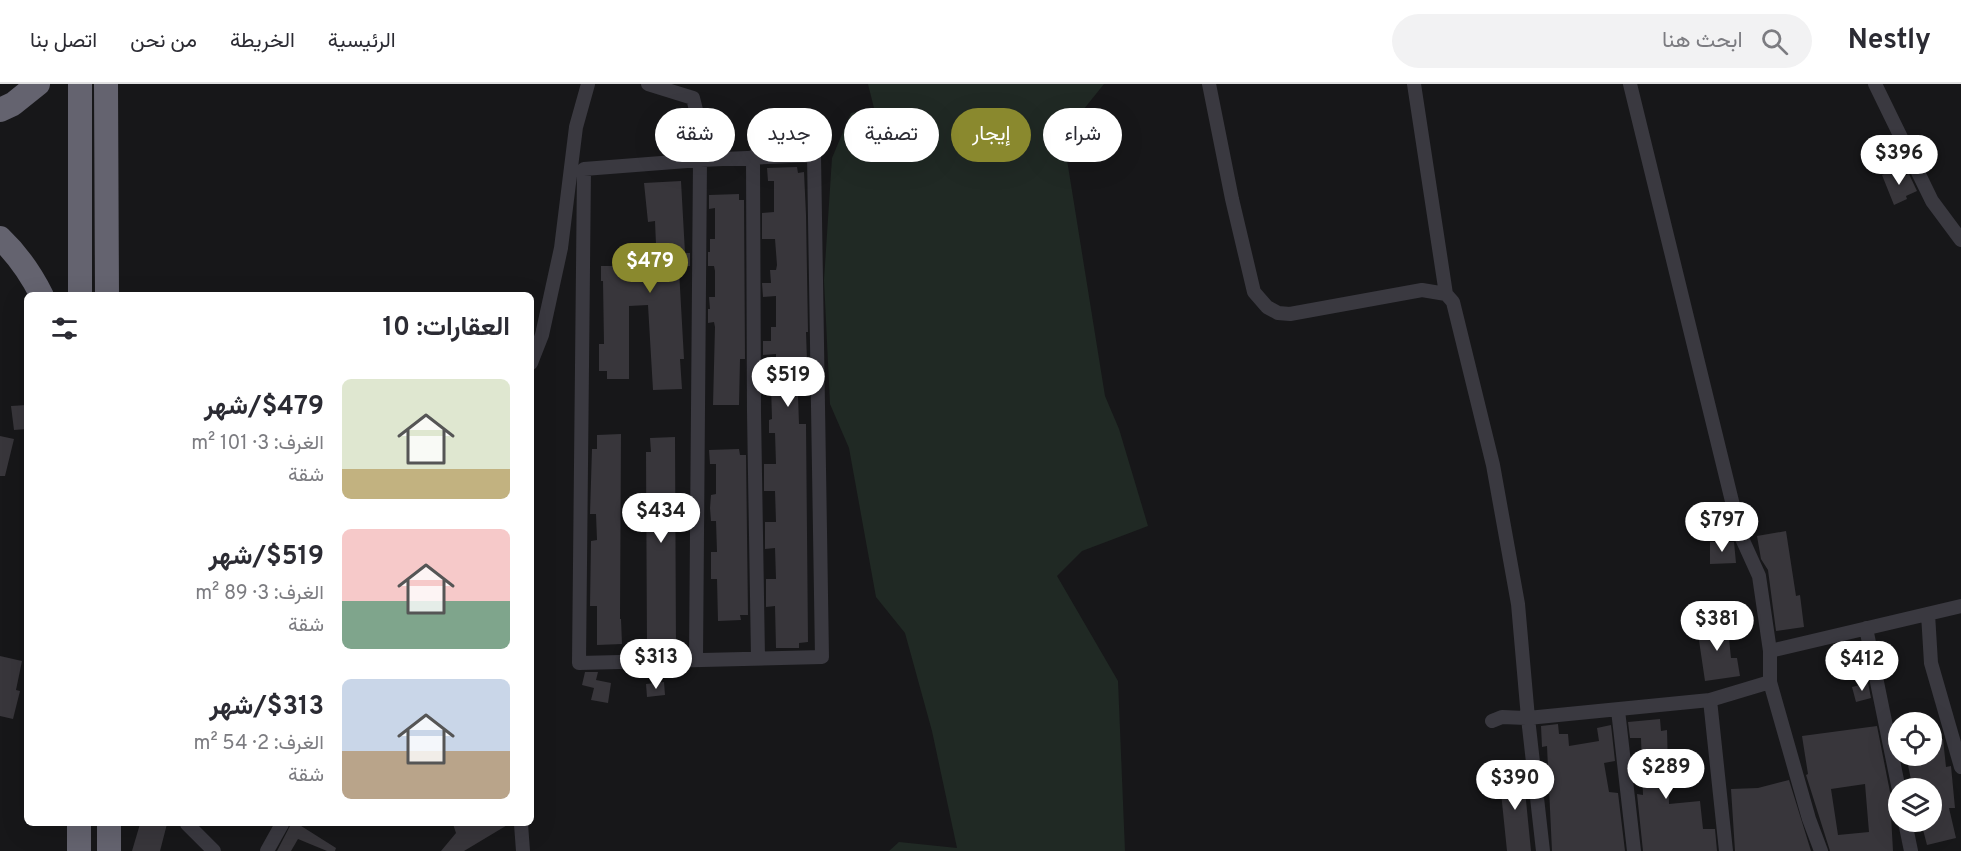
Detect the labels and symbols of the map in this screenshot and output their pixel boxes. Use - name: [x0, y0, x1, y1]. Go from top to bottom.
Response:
- pin: $396: [1863, 135, 1935, 186]
- pin: $479: [614, 243, 686, 294]
- pin: $519: [752, 357, 824, 408]
- pin: $434: [625, 493, 697, 544]
- pin: $797: [1686, 502, 1758, 553]
- pin: $381: [1681, 601, 1753, 652]
- pin: $313: [620, 639, 692, 690]
- pin: $412: [1826, 641, 1898, 692]
- pin: $289: [1630, 749, 1702, 800]
- pin: $390: [1479, 760, 1551, 811]

